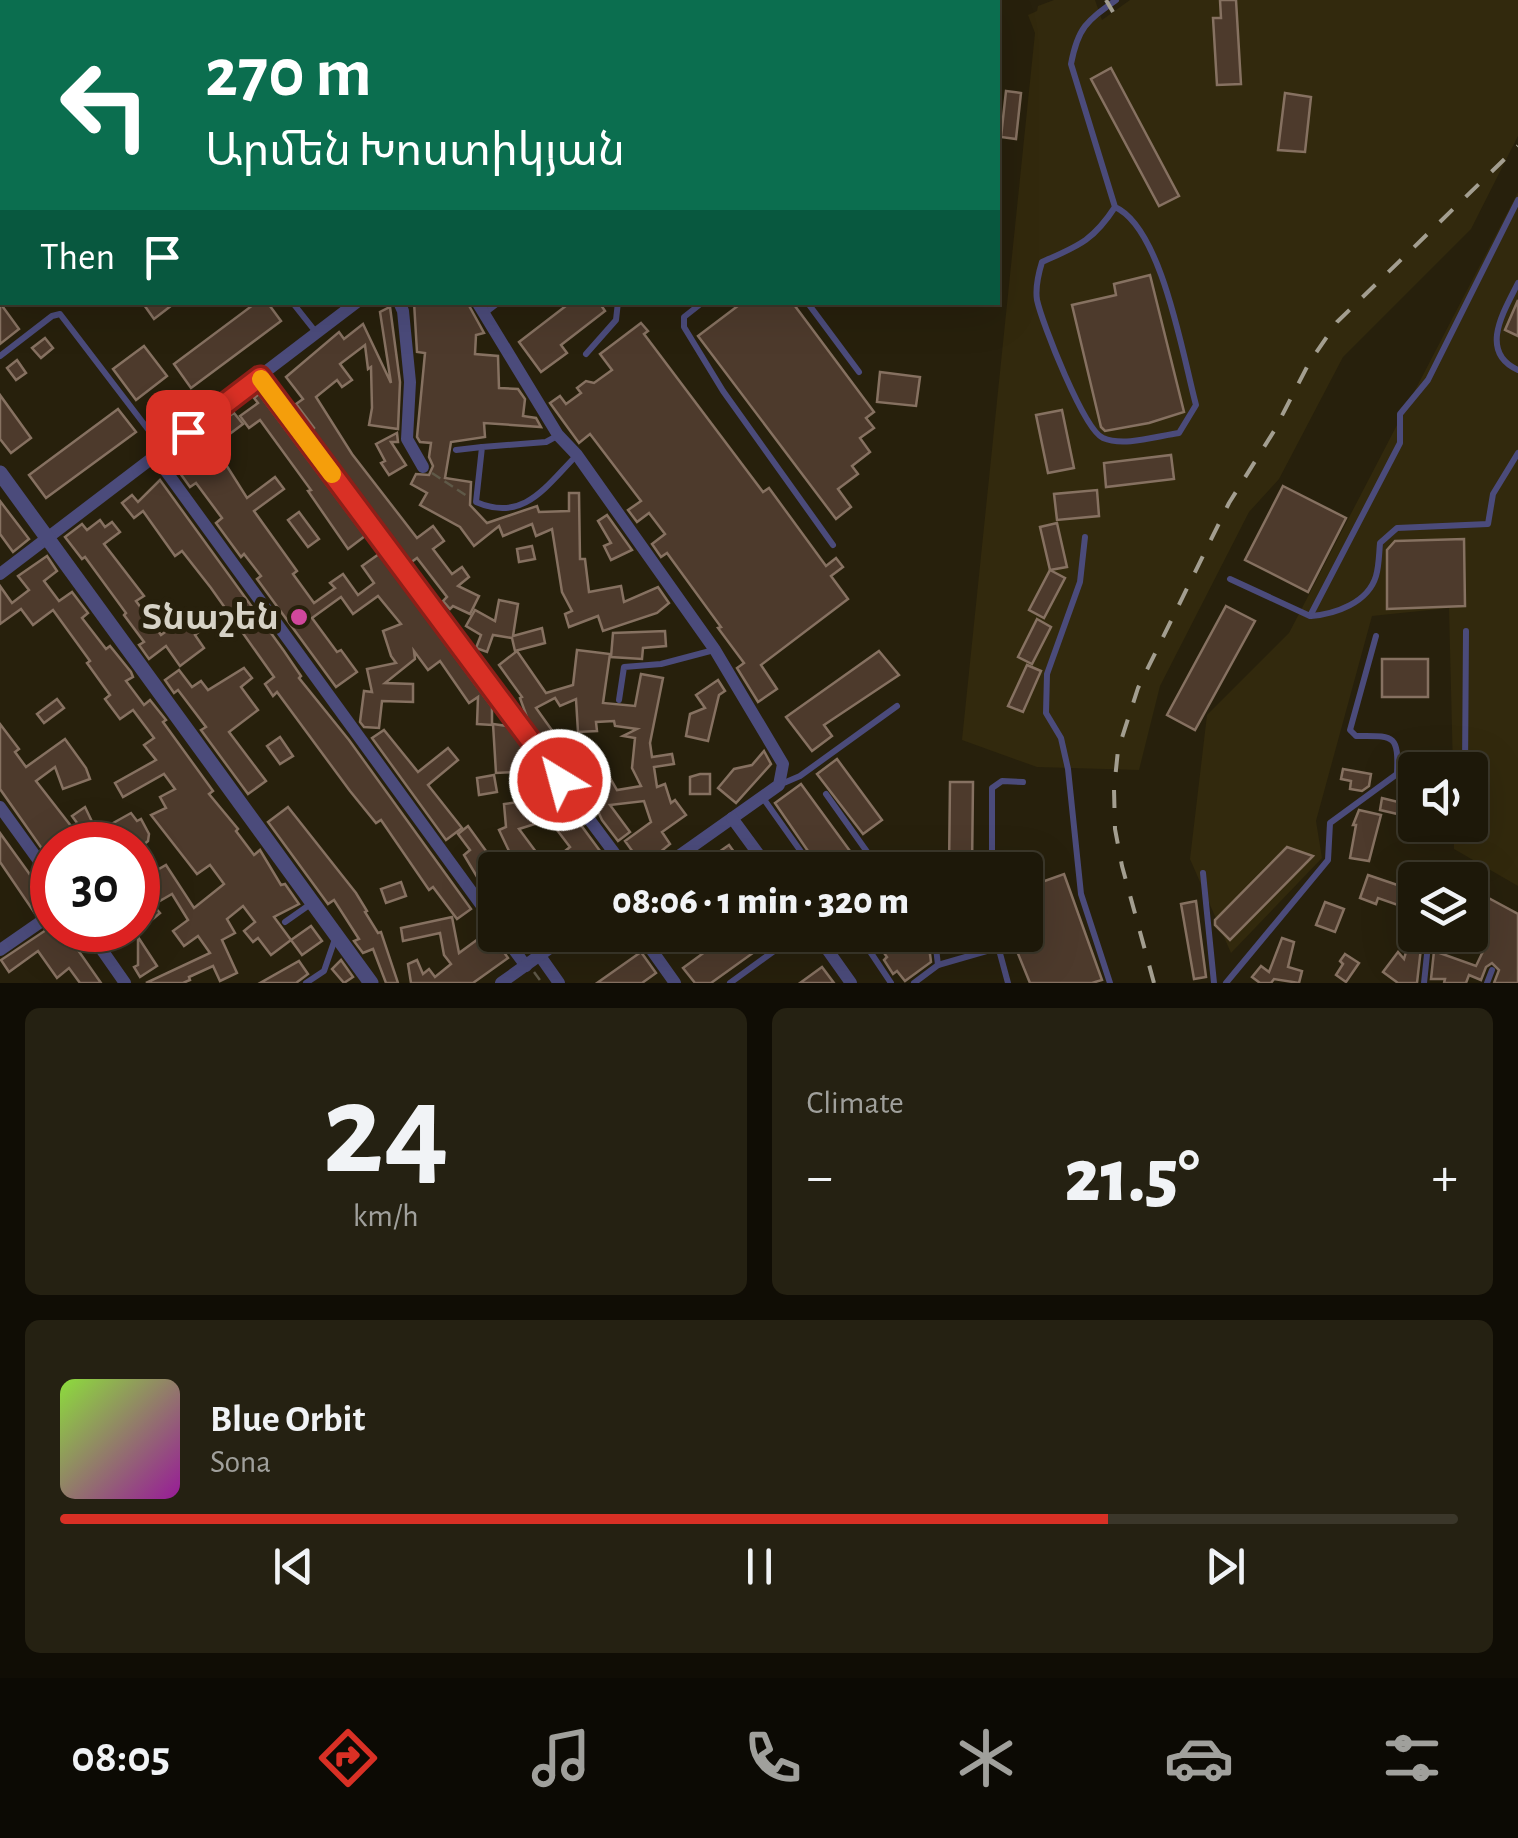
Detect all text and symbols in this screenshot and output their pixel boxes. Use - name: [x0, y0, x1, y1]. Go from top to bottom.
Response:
- text: 270 m: [205, 39, 372, 109]
- icon: left: [40, 40, 170, 170]
- text: Արմեն Խոստիկյան: [205, 129, 625, 174]
- icon: arrive: [135, 230, 190, 285]
- text: Then: [40, 239, 115, 277]
- pin: [146, 390, 231, 475]
- icon: arrive: [161, 405, 216, 460]
- place label: Տնաշեն: [142, 601, 279, 637]
- marker: Տնաշեն: [288, 606, 310, 628]
- position arrow: [508, 728, 612, 832]
- map controls: [1398, 752, 1488, 952]
- button: sound: [1398, 752, 1488, 842]
- speed limit sign: 30: [30, 822, 160, 952]
- button: layers: [1398, 862, 1488, 952]
- text: 08:06 · 1 min · 320 m: [612, 883, 909, 921]
- text: 24: [322, 1067, 449, 1197]
- text: Climate: [807, 1087, 904, 1119]
- text: 21.5°: [1065, 1140, 1200, 1215]
- text: −: [807, 1150, 833, 1205]
- text: +: [1432, 1150, 1458, 1205]
- text: km/h: [353, 1200, 419, 1232]
- text: Blue Orbit: [210, 1401, 365, 1439]
- text: Sona: [210, 1446, 271, 1478]
- icon: previous: [266, 1539, 321, 1594]
- icon: pause: [732, 1539, 787, 1594]
- icon: next: [1198, 1539, 1253, 1594]
- icon: directions: [313, 1723, 383, 1793]
- icon: music: [526, 1723, 596, 1793]
- icon: phone: [738, 1723, 808, 1793]
- icon: climate: [951, 1723, 1021, 1793]
- icon: car: [1164, 1723, 1234, 1793]
- icon: filters: [1377, 1723, 1447, 1793]
- text: 08:05: [71, 1735, 170, 1780]

